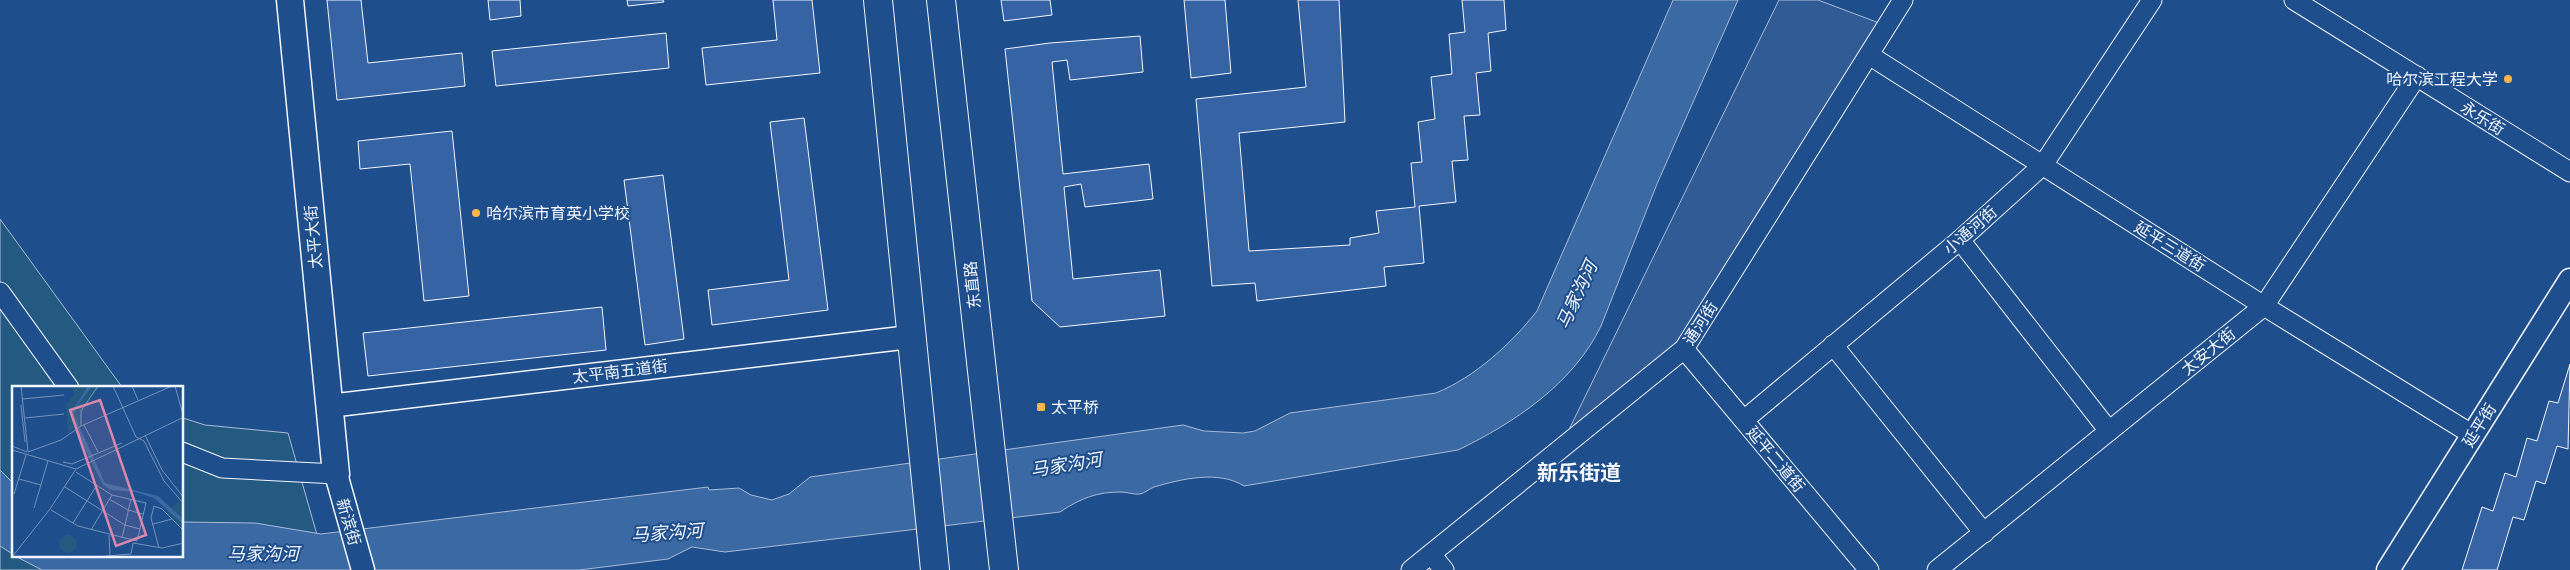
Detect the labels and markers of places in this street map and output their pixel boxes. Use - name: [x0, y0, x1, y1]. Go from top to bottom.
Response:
- place label: 哈尔滨工程大学: [2386, 69, 2498, 88]
- marker: 哈尔滨工程大学: [2502, 73, 2514, 85]
- place label: 哈尔滨市育英小学校: [486, 203, 630, 222]
- marker: 哈尔滨市育英小学校: [470, 207, 482, 219]
- place label: 太平桥: [1051, 397, 1099, 416]
- marker: 太平桥: [1035, 401, 1047, 413]

